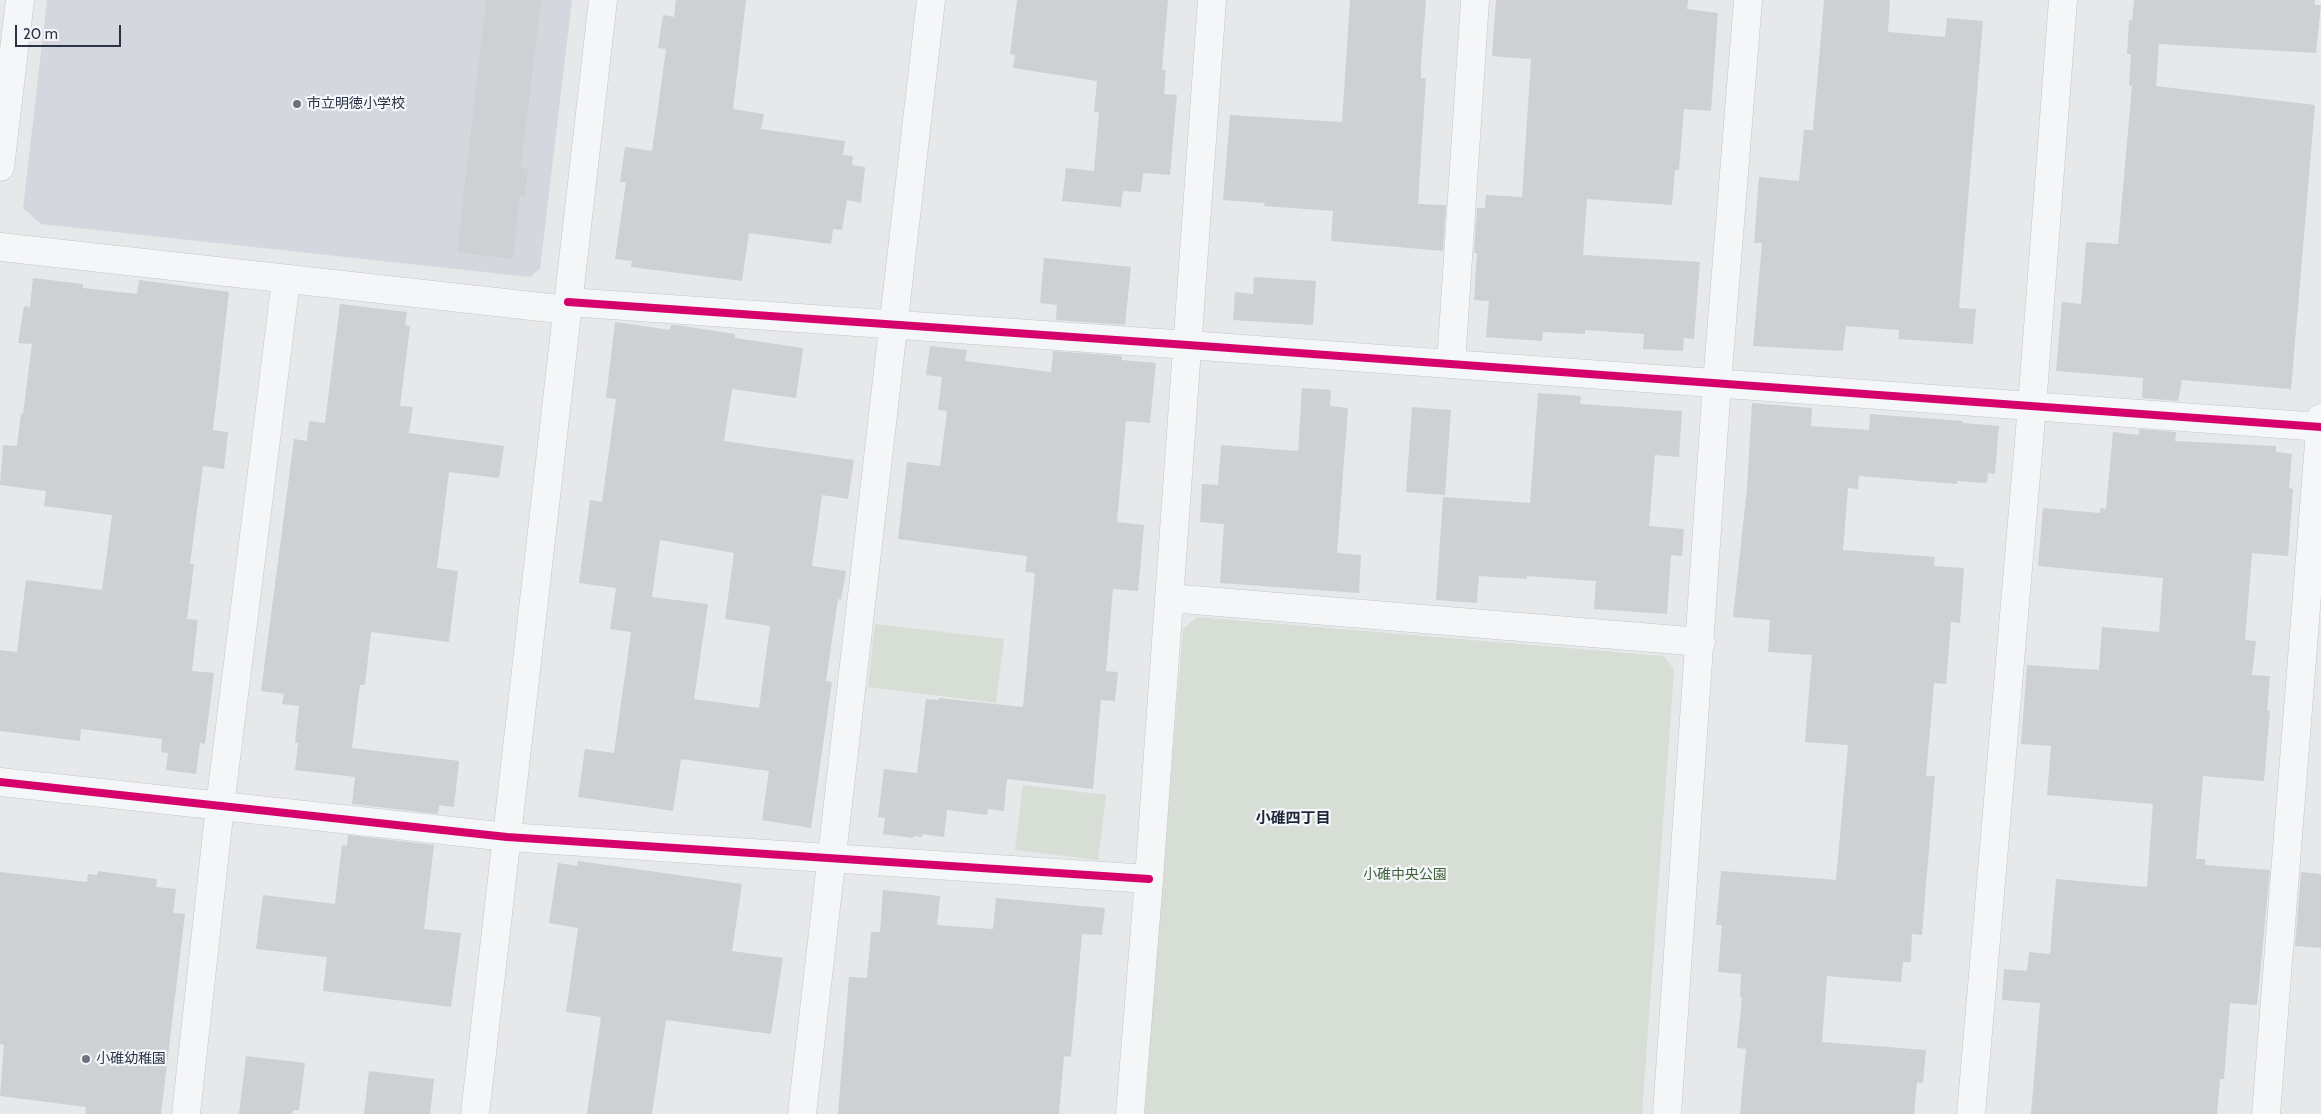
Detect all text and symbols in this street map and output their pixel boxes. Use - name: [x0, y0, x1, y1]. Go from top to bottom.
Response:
- scale bar: [18, 15, 124, 47]
- text: 20 m: [23, 25, 58, 43]
- place label: 市立明徳小学校: [307, 96, 405, 112]
- marker: 市立明徳小学校: [291, 98, 303, 110]
- district label: 小碓四丁目: [1256, 810, 1330, 828]
- park label: 小碓中央公園: [1363, 867, 1447, 883]
- place label: 小碓幼稚園: [96, 1051, 166, 1067]
- marker: 小碓幼稚園: [80, 1053, 92, 1065]

